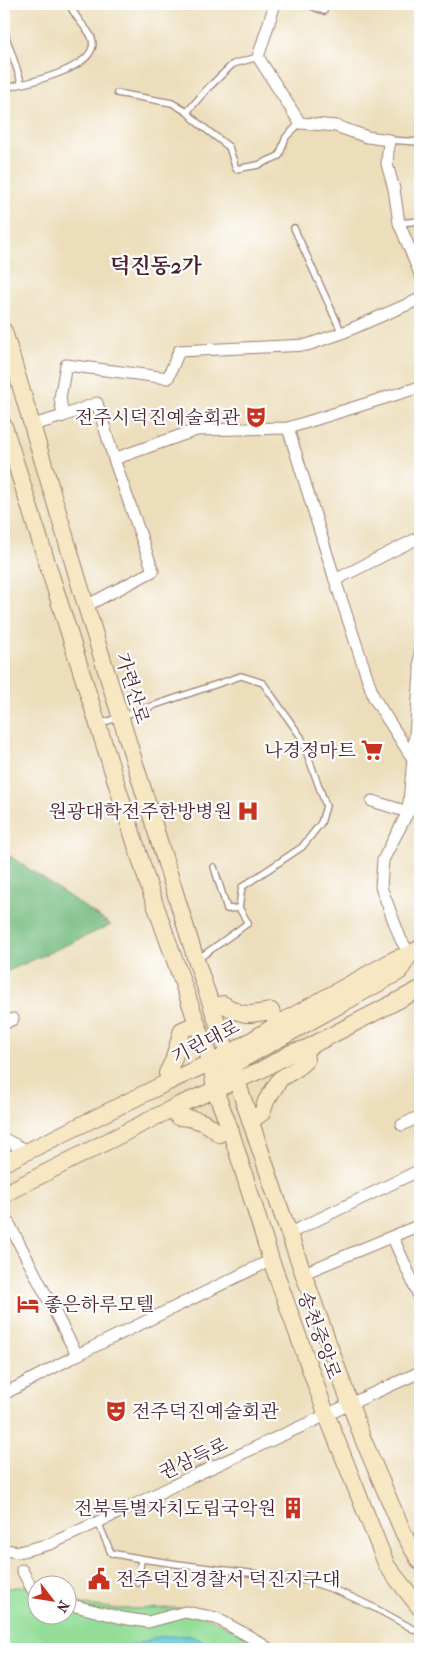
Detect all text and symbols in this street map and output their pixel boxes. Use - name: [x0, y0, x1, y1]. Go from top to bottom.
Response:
- district label: 덕진동2가: [110, 254, 203, 278]
- theatre icon: 전주시덕진예술회관: [243, 404, 269, 430]
- place label: 전주시덕진예술회관: [75, 407, 241, 429]
- street label: 가련산로: [111, 650, 153, 727]
- supermarket icon: 나경정마트: [359, 737, 385, 763]
- place label: 나경정마트: [264, 740, 356, 762]
- hospital icon: 원광대학전주한방병원: [235, 798, 261, 824]
- place label: 원광대학전주한방병원: [48, 801, 232, 823]
- street label: 기린대로: [168, 1015, 243, 1068]
- street label: 송천중앙로: [293, 1288, 345, 1382]
- hotel icon: 좋은하루모텔: [15, 1291, 41, 1317]
- place label: 좋은하루모텔: [44, 1294, 154, 1316]
- theatre icon: 전주덕진예술회관: [103, 1398, 129, 1424]
- place label: 전주덕진예술회관: [132, 1401, 279, 1423]
- street label: 권삼득로: [156, 1433, 231, 1484]
- building icon: 전북특별자치도립국악원: [280, 1495, 306, 1521]
- place label: 전북특별자치도립국악원: [74, 1498, 276, 1520]
- public building icon: 전주덕진경찰서 덕진지구대: [86, 1566, 112, 1592]
- place label: 전주덕진경찰서 덕진지구대: [116, 1569, 340, 1591]
- north arrow: [28, 1576, 78, 1626]
- text: N: [52, 1598, 73, 1616]

